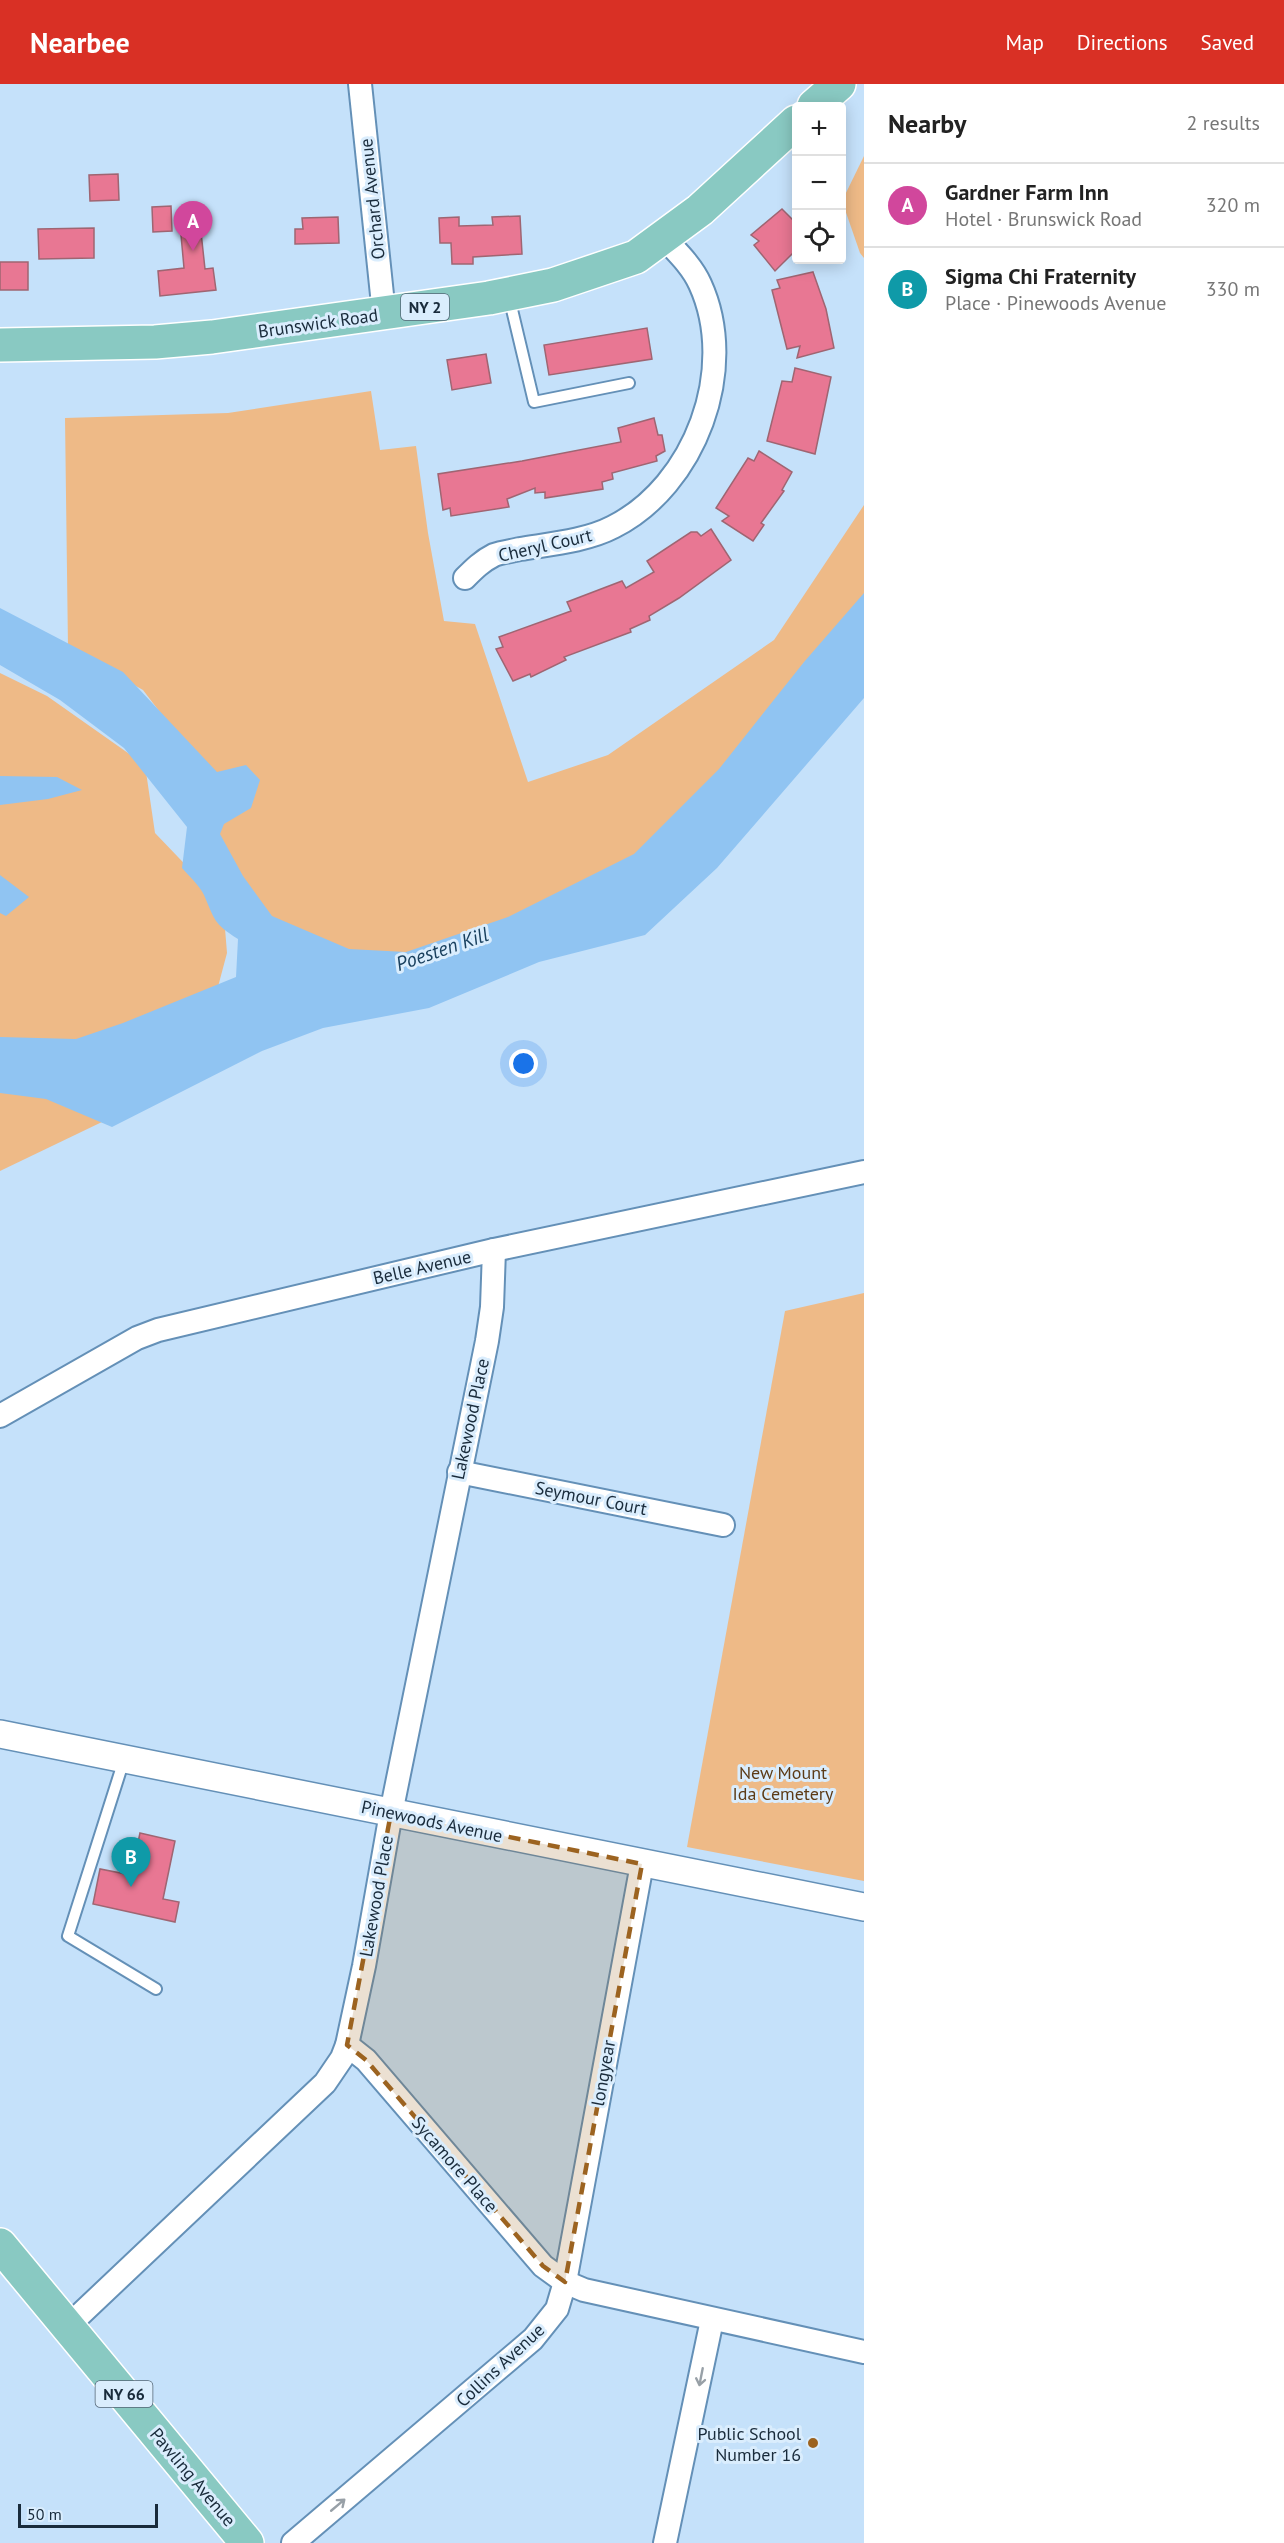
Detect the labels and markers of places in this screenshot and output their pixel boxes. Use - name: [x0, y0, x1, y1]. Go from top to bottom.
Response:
- pin: A: [174, 202, 212, 251]
- pin: B: [112, 1838, 150, 1887]
- place label: Public School Number 16: [698, 2422, 802, 2466]
- marker: Public School Number 16: [806, 2436, 820, 2450]

